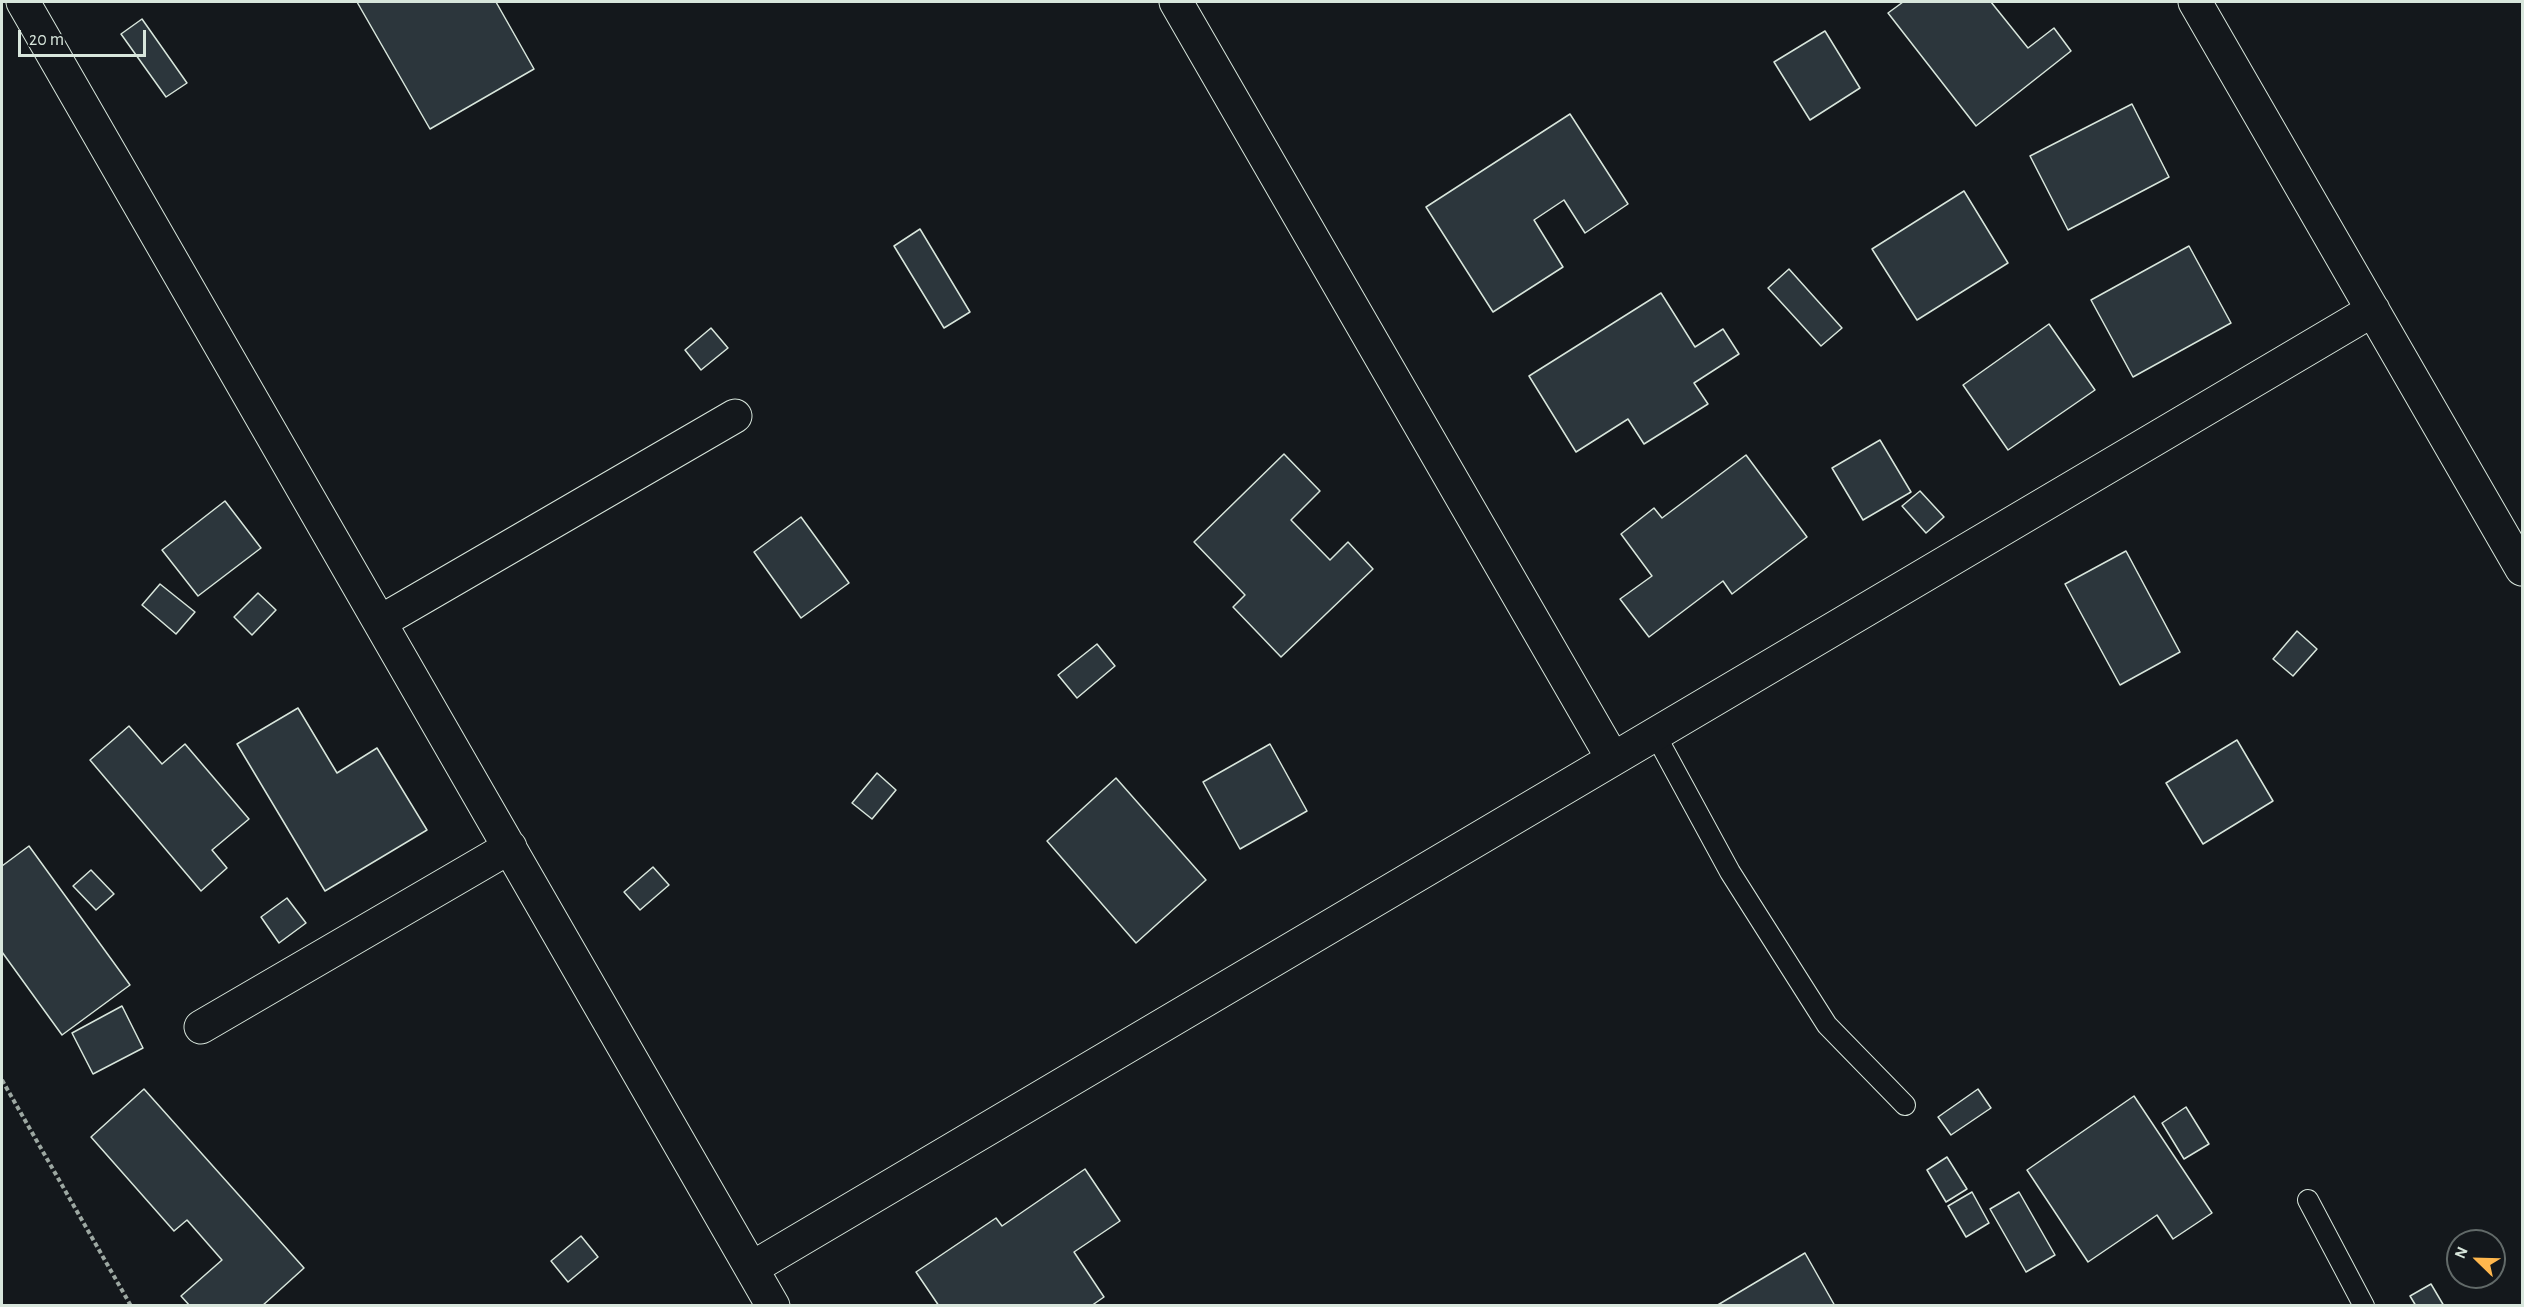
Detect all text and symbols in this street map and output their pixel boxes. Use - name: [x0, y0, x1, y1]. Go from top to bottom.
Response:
- scale bar: [21, 18, 148, 56]
- text: 20 m: [29, 31, 64, 49]
- north arrow: [2446, 1229, 2506, 1289]
- text: N: [2452, 1245, 2471, 1261]

